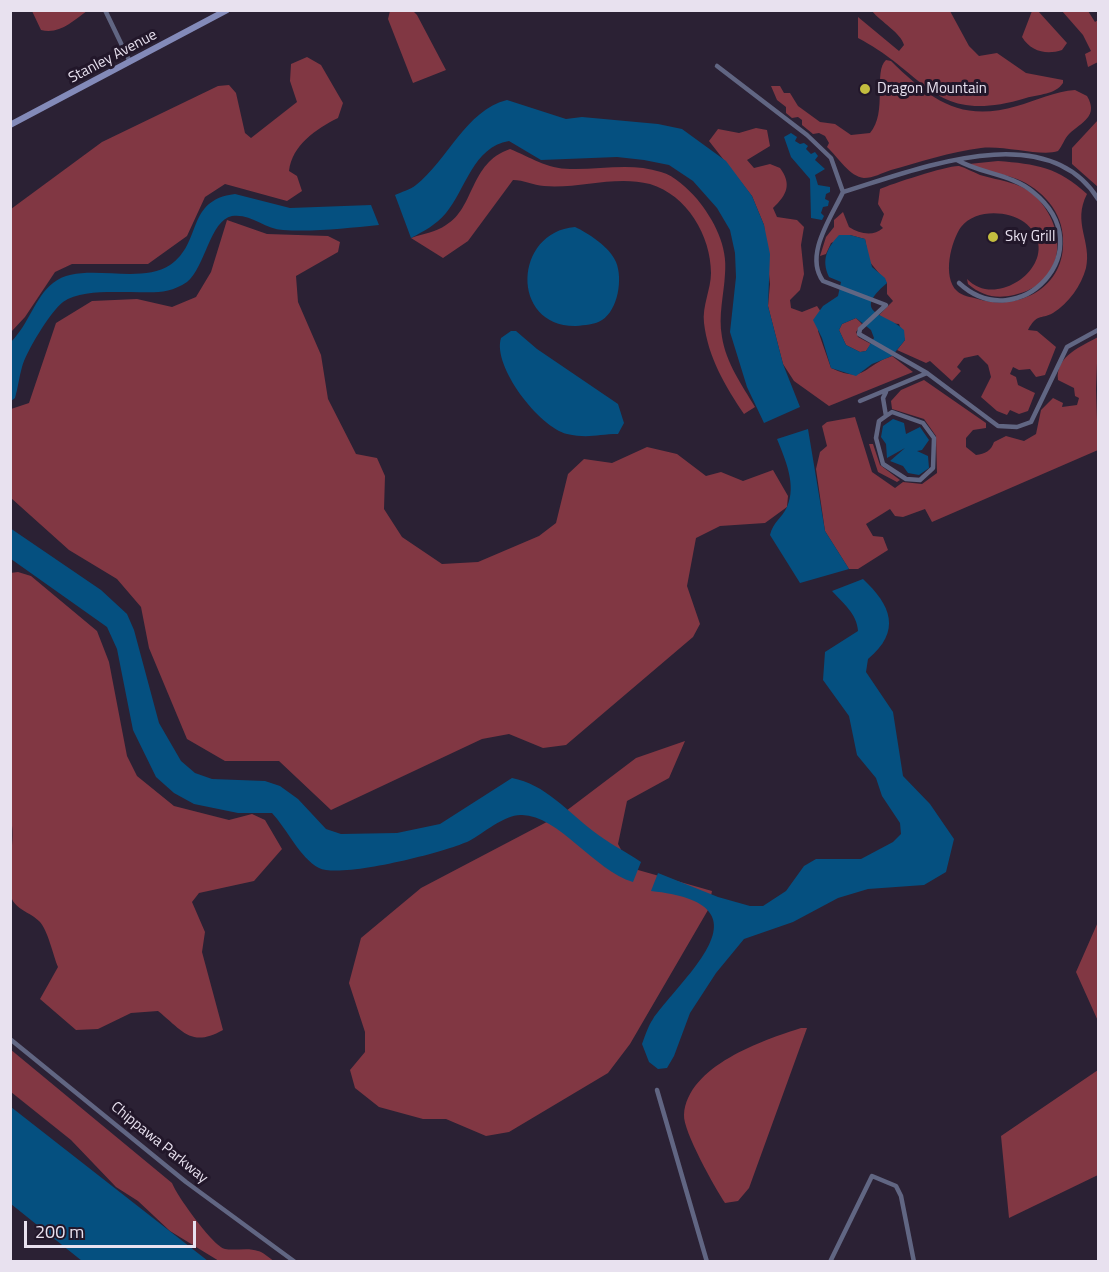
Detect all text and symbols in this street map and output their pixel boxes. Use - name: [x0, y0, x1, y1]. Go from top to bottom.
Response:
- street label: Stanley Avenue: [66, 26, 160, 88]
- place label: Dragon Mountain: [877, 80, 987, 98]
- marker: Dragon Mountain: [858, 82, 872, 96]
- place label: Sky Grill: [1005, 228, 1056, 246]
- marker: Sky Grill: [986, 230, 1000, 244]
- street label: Chippawa Parkway: [107, 1098, 211, 1188]
- scale bar: [27, 1209, 200, 1247]
- text: 200 m: [35, 1218, 84, 1245]

